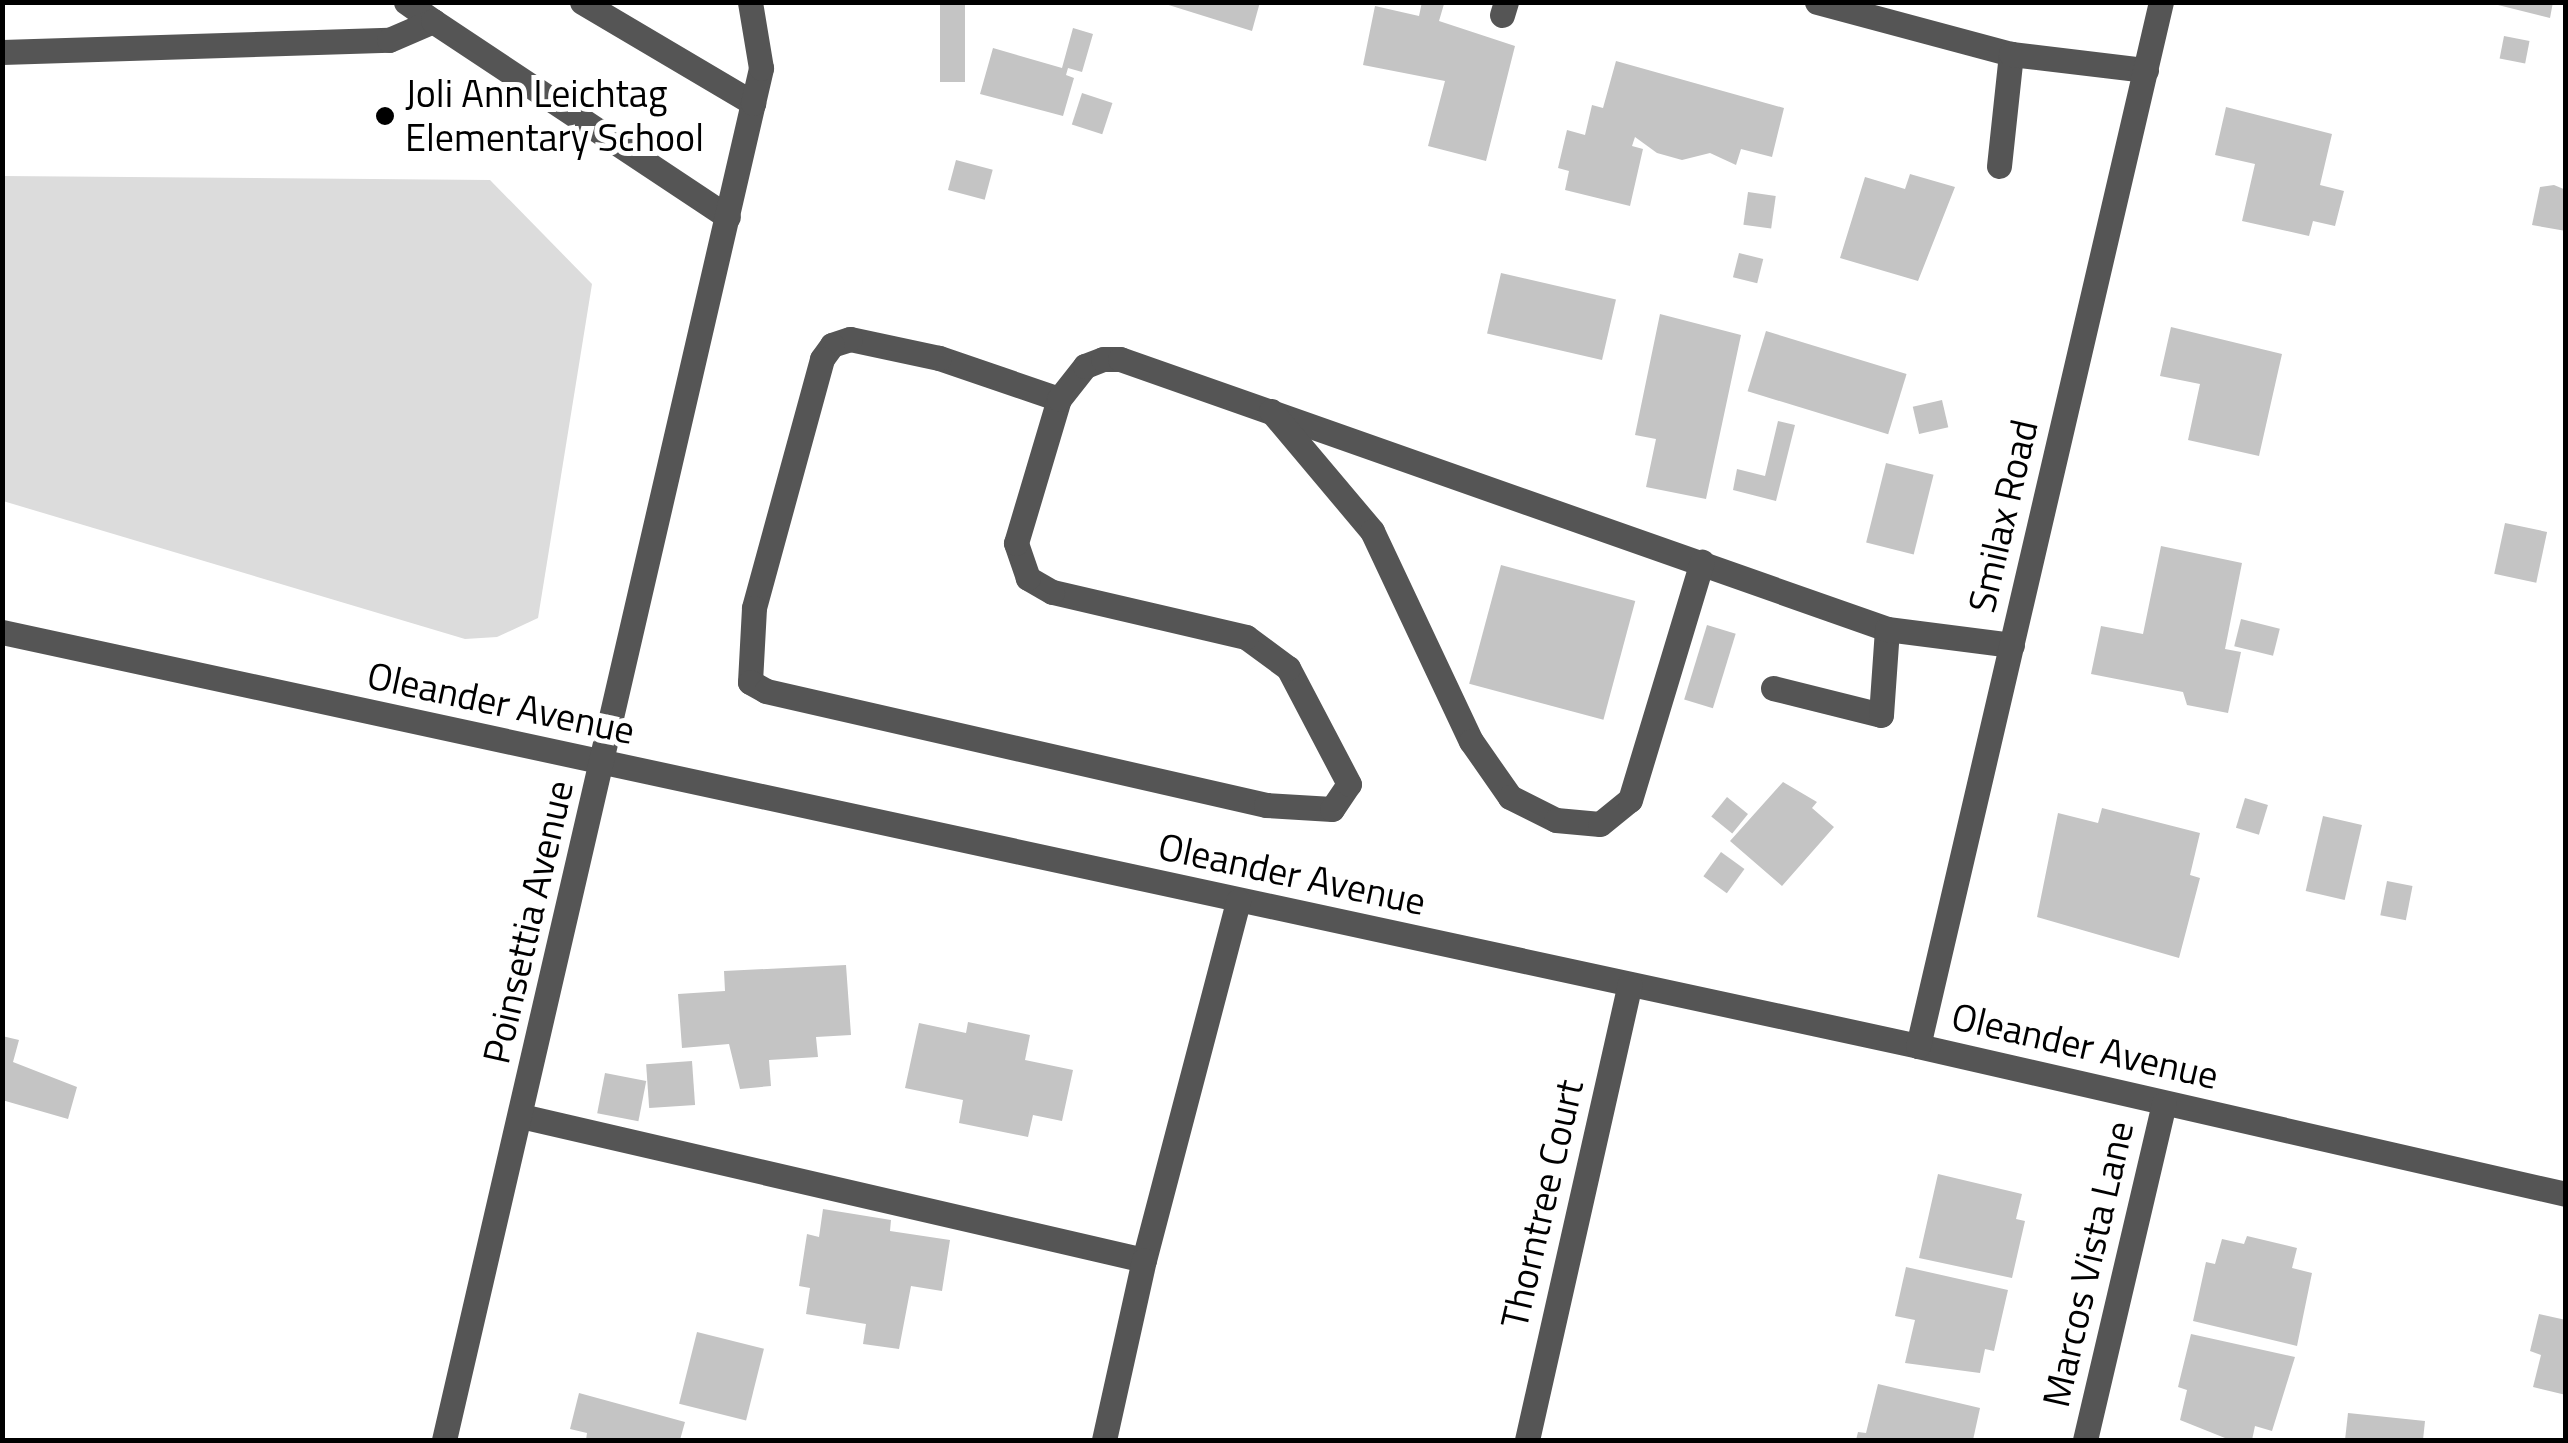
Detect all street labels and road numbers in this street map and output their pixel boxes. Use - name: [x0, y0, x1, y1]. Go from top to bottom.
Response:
- street label: Smilax Road: [1959, 415, 2047, 617]
- street label: Oleander Avenue: [363, 652, 639, 754]
- street label: Poinsettia Avenue: [473, 776, 583, 1068]
- street label: Oleander Avenue: [1154, 823, 1430, 925]
- street label: Oleander Avenue: [1947, 993, 2223, 1099]
- street label: Thorntree Court: [1491, 1075, 1593, 1333]
- street label: Marcos Vista Lane: [2033, 1117, 2143, 1411]

